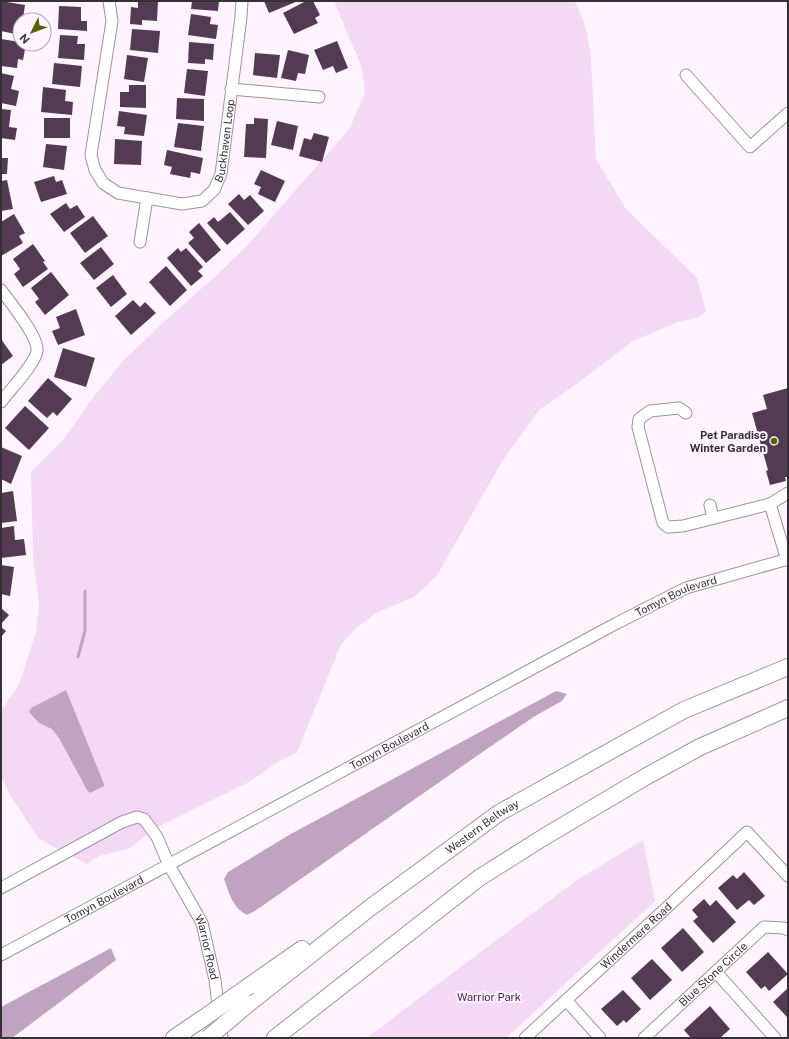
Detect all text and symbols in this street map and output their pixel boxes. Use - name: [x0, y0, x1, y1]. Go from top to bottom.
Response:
- north arrow: [12, 12, 52, 52]
- text: N: [17, 31, 32, 46]
- street label: Buckhaven Loop: [212, 98, 237, 184]
- place label: Pet Paradise Winter Garden: [690, 429, 766, 454]
- marker: Pet Paradise Winter Garden: [769, 436, 779, 446]
- street label: Tomyn Boulevard: [633, 574, 718, 619]
- street label: Tomyn Boulevard: [348, 720, 431, 772]
- street label: Western Beltway: [443, 797, 521, 856]
- street label: Tomyn Boulevard: [62, 873, 146, 926]
- street label: Windermere Road: [598, 900, 674, 971]
- street label: Warrior Road: [192, 912, 221, 981]
- street label: Blue Stone Circle: [676, 940, 750, 1009]
- park label: Warrior Park: [457, 991, 521, 1003]

